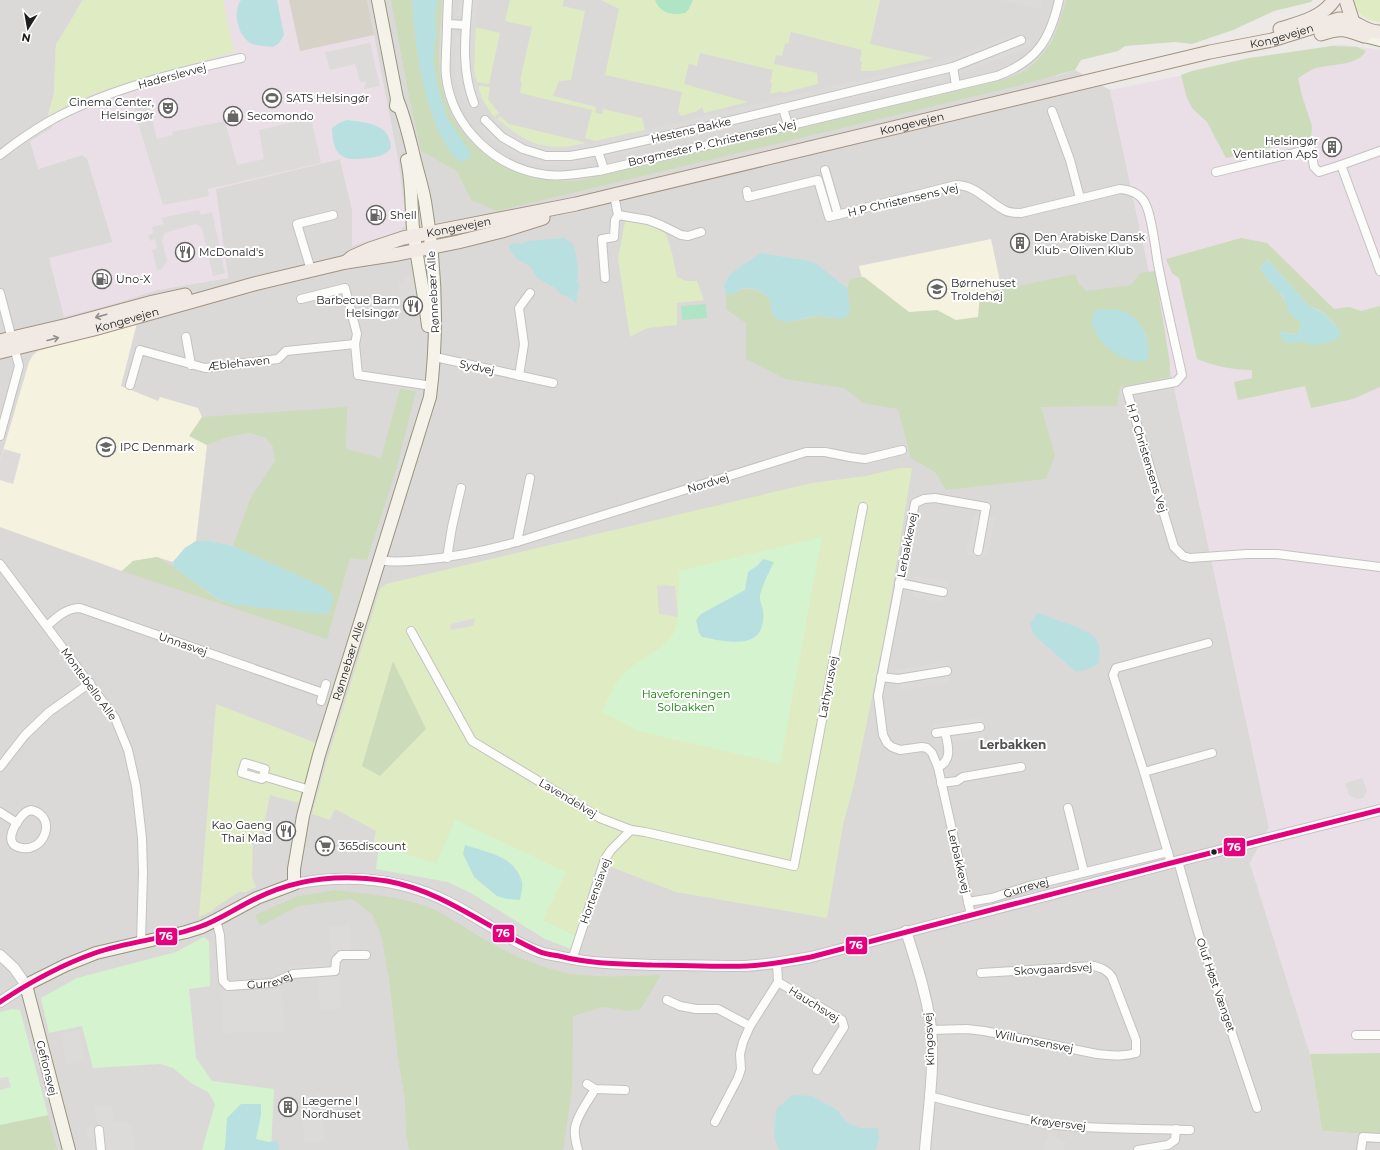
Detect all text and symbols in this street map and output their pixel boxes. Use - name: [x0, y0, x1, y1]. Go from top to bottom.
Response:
- north arrow: [8, 8, 48, 48]
- street label: Kongevejen: [1249, 20, 1315, 51]
- text: N: [20, 30, 32, 46]
- street label: Haderslevvej: [136, 60, 208, 92]
- sports icon: SATS Helsingør: [261, 87, 283, 109]
- place label: SATS Helsingør: [286, 91, 369, 105]
- place label: Cinema Center, Helsingør: [69, 95, 154, 122]
- theatre icon: Cinema Center, Helsingør: [157, 97, 179, 119]
- shop icon: Secomondo: [222, 105, 244, 127]
- place label: Secomondo: [247, 109, 314, 123]
- street label: Kongevejen: [878, 109, 945, 138]
- street label: Hestens Bakke: [650, 114, 733, 146]
- street label: Borgmester P. Christensens Vej: [627, 117, 797, 169]
- place label: Helsingør Ventilation ApS: [1233, 134, 1318, 161]
- building icon: Helsingør Ventilation ApS: [1321, 136, 1343, 158]
- street label: H P Christensens Vej: [846, 180, 960, 220]
- fuel station icon: Shell: [365, 204, 387, 226]
- place label: Shell: [390, 208, 417, 222]
- street label: Kongevejen: [425, 214, 492, 240]
- place label: Den Arabiske Dansk Klub - Oliven Klub: [1034, 230, 1145, 257]
- building icon: Den Arabiske Dansk Klub - Oliven Klub: [1009, 232, 1031, 254]
- restaurant icon: McDonald's: [174, 241, 196, 263]
- place label: McDonald's: [199, 245, 264, 259]
- street label: Rønnebær Alle: [424, 250, 442, 333]
- fuel station icon: Uno-X: [91, 268, 113, 290]
- place label: Uno-X: [116, 272, 151, 286]
- place label: Børnehuset Troldehøj: [951, 276, 1016, 303]
- school or university icon: Børnehuset Troldehøj: [926, 278, 948, 300]
- place label: Barbecue Barn Helsingør: [316, 293, 399, 320]
- restaurant icon: Barbecue Barn Helsingør: [402, 295, 424, 317]
- street label: Kongevejen: [94, 304, 160, 335]
- one-way arrow: [95, 313, 108, 320]
- one-way arrow: [46, 335, 59, 343]
- street label: Æblehaven: [207, 353, 271, 373]
- street label: Sydvej: [458, 356, 496, 378]
- street label: H P Christensens Vej: [1124, 402, 1170, 514]
- school or university icon: IPC Denmark: [95, 436, 117, 458]
- place label: IPC Denmark: [120, 440, 195, 454]
- street label: Nordvej: [685, 470, 731, 496]
- street label: Lerbakkevej: [894, 511, 920, 579]
- street label: Rønnebær Alle: [329, 619, 367, 702]
- street label: Unnasvej: [157, 629, 209, 659]
- street label: Montebello Alle: [58, 645, 120, 723]
- street label: Lathyrusvej: [815, 655, 841, 719]
- park label: Haveforeningen Solbakken: [642, 687, 730, 714]
- district label: Lerbakken: [980, 737, 1046, 752]
- street label: Lavendelvej: [536, 775, 600, 821]
- place label: Kao Gaeng Thai Mad: [211, 818, 272, 845]
- restaurant icon: Kao Gaeng Thai Mad: [275, 820, 297, 842]
- street label: Lerbakkevej: [945, 827, 973, 895]
- supermarket icon: 365discount: [314, 835, 336, 857]
- line badge: 76: [1223, 837, 1246, 857]
- place label: 365discount: [339, 839, 407, 853]
- text: 76: [1227, 840, 1241, 854]
- unlabelled marker: [1209, 847, 1219, 857]
- street label: Hortensiavej: [577, 856, 613, 926]
- street label: Gurrevej: [1002, 874, 1050, 901]
- line badge: 76: [492, 924, 515, 943]
- text: 76: [496, 926, 510, 940]
- line badge: 76: [155, 927, 178, 946]
- text: 76: [159, 929, 173, 943]
- line badge: 76: [845, 936, 868, 955]
- street label: Oluf Høst Vænget: [1193, 936, 1239, 1034]
- text: 76: [849, 938, 863, 952]
- street label: Skovgaardsvej: [1013, 960, 1093, 978]
- street label: Gurrevej: [247, 968, 295, 992]
- street label: Hauchsvej: [786, 983, 842, 1025]
- street label: Kingosvej: [921, 1012, 937, 1066]
- street label: Willumsensvej: [993, 1026, 1075, 1056]
- street label: Gefionsvej: [33, 1039, 61, 1097]
- place label: Lægerne I Nordhuset: [302, 1094, 361, 1121]
- building icon: Lægerne I Nordhuset: [277, 1096, 299, 1118]
- street label: Krøyersvej: [1029, 1113, 1087, 1133]

